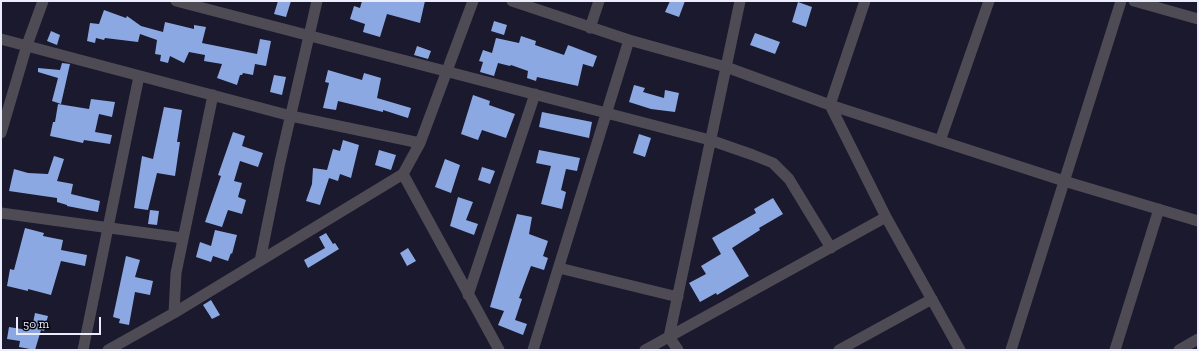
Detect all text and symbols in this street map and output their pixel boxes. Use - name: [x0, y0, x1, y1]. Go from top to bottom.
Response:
- scale bar: [18, 309, 103, 335]
- text: 50 m: [23, 317, 49, 331]

